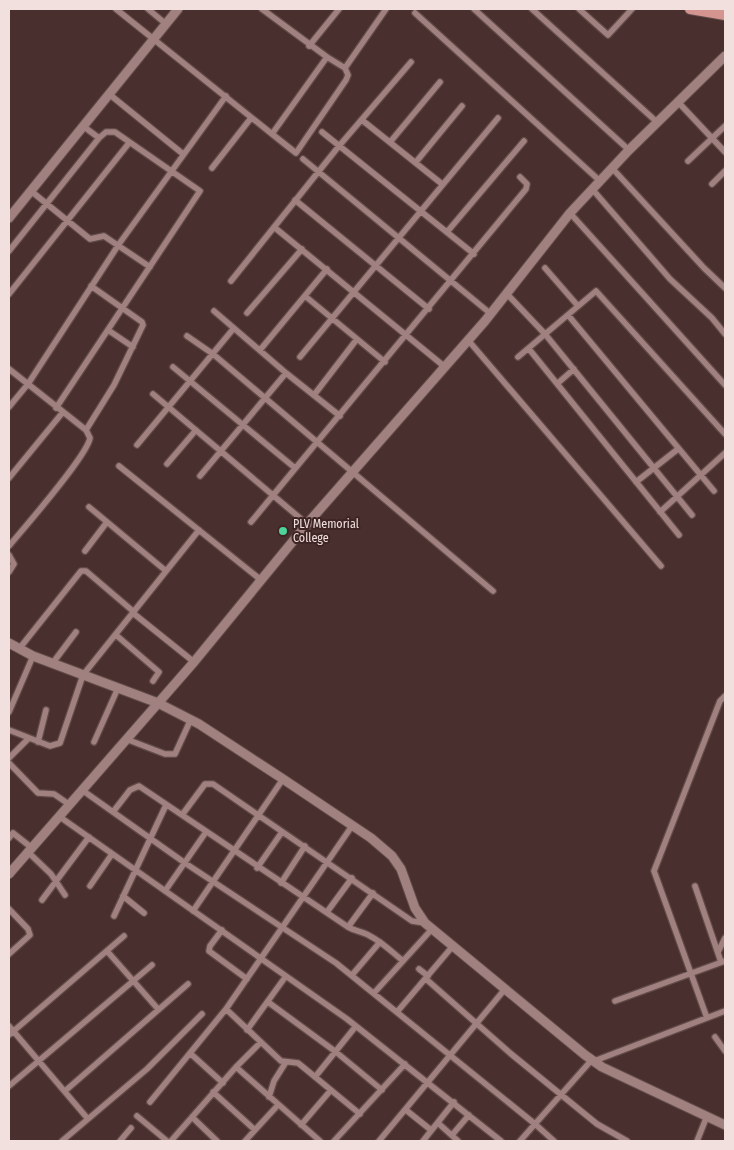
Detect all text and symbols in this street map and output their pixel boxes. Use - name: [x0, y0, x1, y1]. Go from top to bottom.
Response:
- place label: PLV Memorial College: [293, 517, 359, 545]
- marker: PLV Memorial College: [277, 525, 289, 537]

